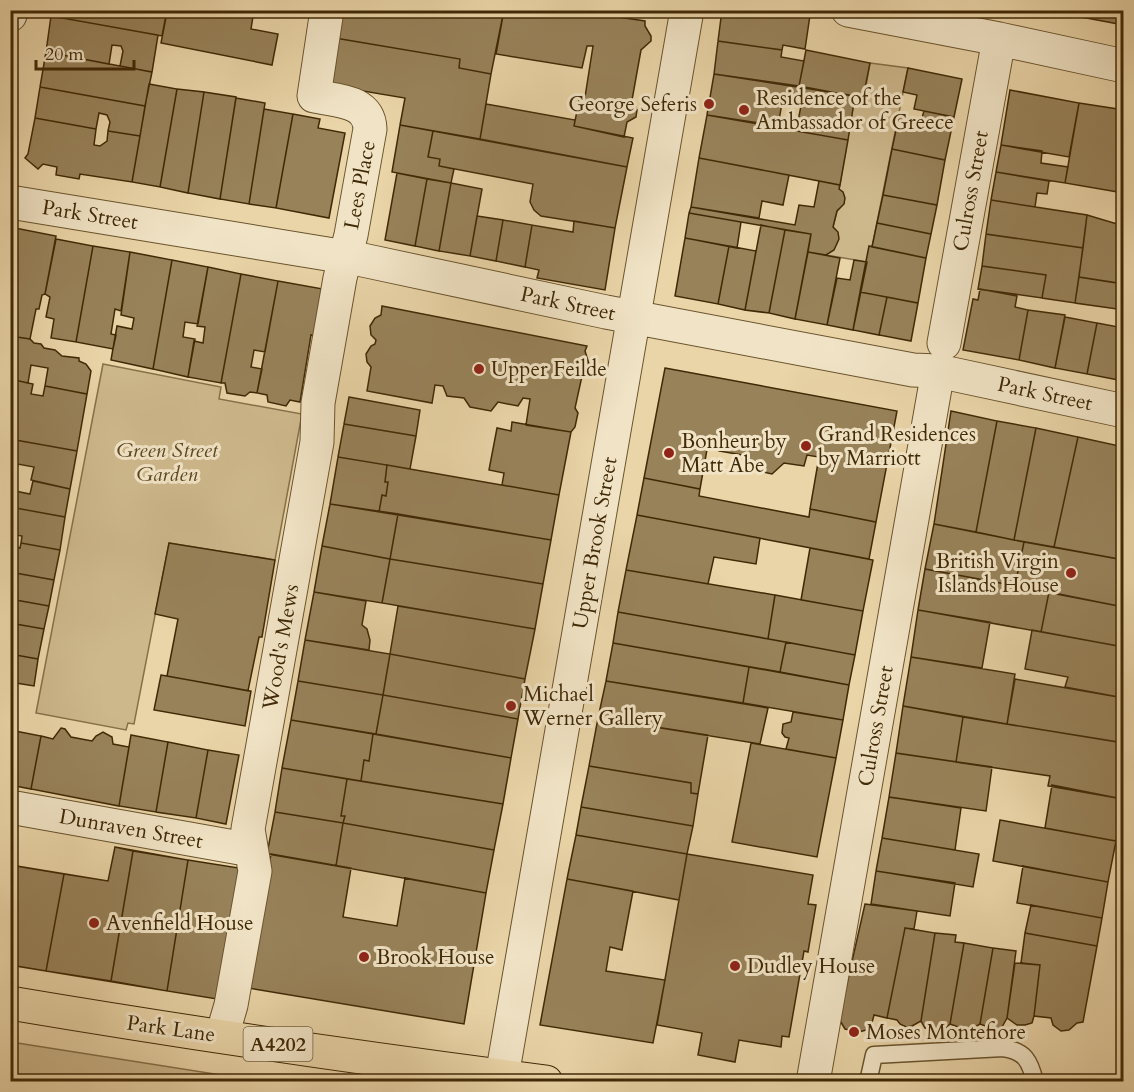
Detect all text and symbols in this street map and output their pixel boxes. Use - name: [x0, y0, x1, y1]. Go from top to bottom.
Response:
- scale bar: [36, 33, 134, 71]
- text: 20 m: [45, 42, 84, 67]
- place label: Residence of the Ambassador of Greece: [756, 84, 954, 137]
- place label: George Seferis: [568, 90, 697, 119]
- marker: George Seferis: [702, 97, 716, 111]
- marker: Residence of the Ambassador of Greece: [737, 103, 751, 117]
- street label: Culross Street: [946, 128, 996, 254]
- street label: Lees Place: [337, 138, 383, 232]
- street label: Park Street: [40, 193, 140, 237]
- street label: Park Street: [518, 280, 619, 328]
- place label: Upper Feilde: [491, 355, 607, 384]
- marker: Upper Feilde: [472, 362, 486, 376]
- street label: Park Street: [995, 370, 1096, 418]
- place label: Grand Residences by Marriott: [818, 420, 976, 473]
- place label: Bonheur by Matt Abe: [681, 427, 787, 480]
- park label: Green Street Garden: [116, 436, 219, 489]
- marker: Grand Residences by Marriott: [799, 439, 813, 453]
- marker: Bonheur by Matt Abe: [662, 446, 676, 460]
- street label: Upper Brook Street: [566, 454, 624, 631]
- place label: British Virgin Islands House: [936, 547, 1059, 600]
- marker: British Virgin Islands House: [1064, 566, 1078, 580]
- street label: Wood's Mews: [255, 582, 306, 713]
- street label: Culross Street: [851, 663, 901, 789]
- place label: Michael Werner Gallery: [522, 680, 663, 733]
- marker: Michael Werner Gallery: [504, 699, 518, 713]
- street label: Dunraven Street: [57, 802, 206, 856]
- place label: Avenfield House: [106, 909, 254, 938]
- marker: Avenfield House: [87, 916, 101, 930]
- place label: Brook House: [376, 943, 495, 972]
- marker: Brook House: [357, 950, 371, 964]
- place label: Dudley House: [747, 952, 875, 981]
- marker: Dudley House: [728, 959, 742, 973]
- street label: Park Lane: [125, 1008, 217, 1050]
- place label: Moses Montefiore: [866, 1018, 1026, 1047]
- marker: Moses Montefiore: [847, 1025, 861, 1039]
- road number: A4202: [244, 1027, 312, 1061]

